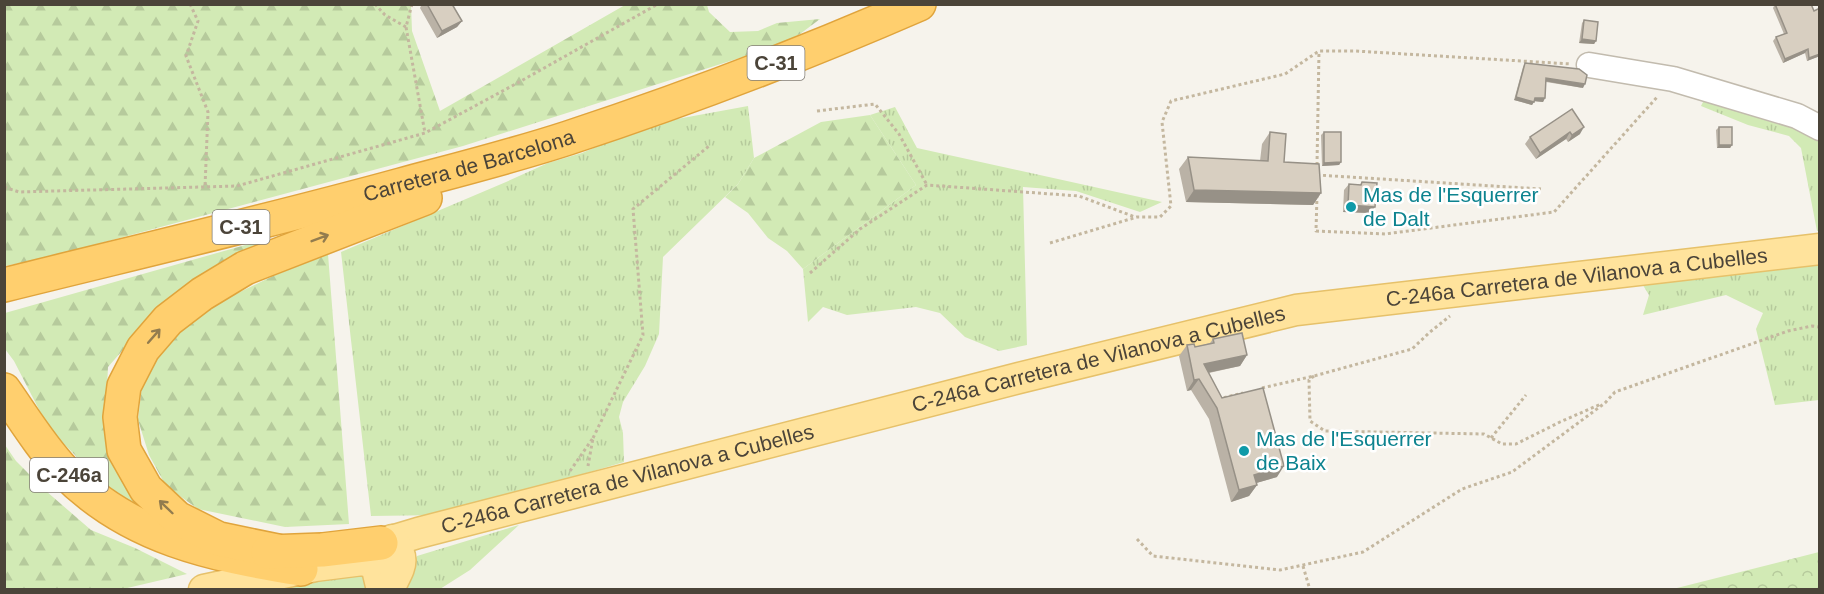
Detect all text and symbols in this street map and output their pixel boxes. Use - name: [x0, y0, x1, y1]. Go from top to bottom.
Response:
- road number: C-31: [748, 46, 804, 80]
- street label: Carretera de Barcelona: [361, 125, 578, 206]
- place label: Mas de l'Esquerrer de Dalt: [1363, 183, 1539, 230]
- marker: Mas de l'Esquerrer de Dalt: [1344, 200, 1358, 214]
- road number: C-31: [212, 210, 270, 244]
- one-way arrow: [310, 232, 329, 243]
- street label: C-246a Carretera de Vilanova a Cubelles: [1384, 243, 1769, 310]
- street label: C-246a Carretera de Vilanova a Cubelles: [909, 301, 1287, 416]
- one-way arrow: [148, 328, 161, 344]
- street label: C-246a Carretera de Vilanova a Cubelles: [439, 419, 816, 538]
- place label: Mas de l'Esquerrer de Baix: [1256, 427, 1432, 474]
- marker: Mas de l'Esquerrer de Baix: [1237, 444, 1251, 458]
- road number: C-246a: [30, 458, 108, 492]
- one-way arrow: [158, 500, 173, 515]

